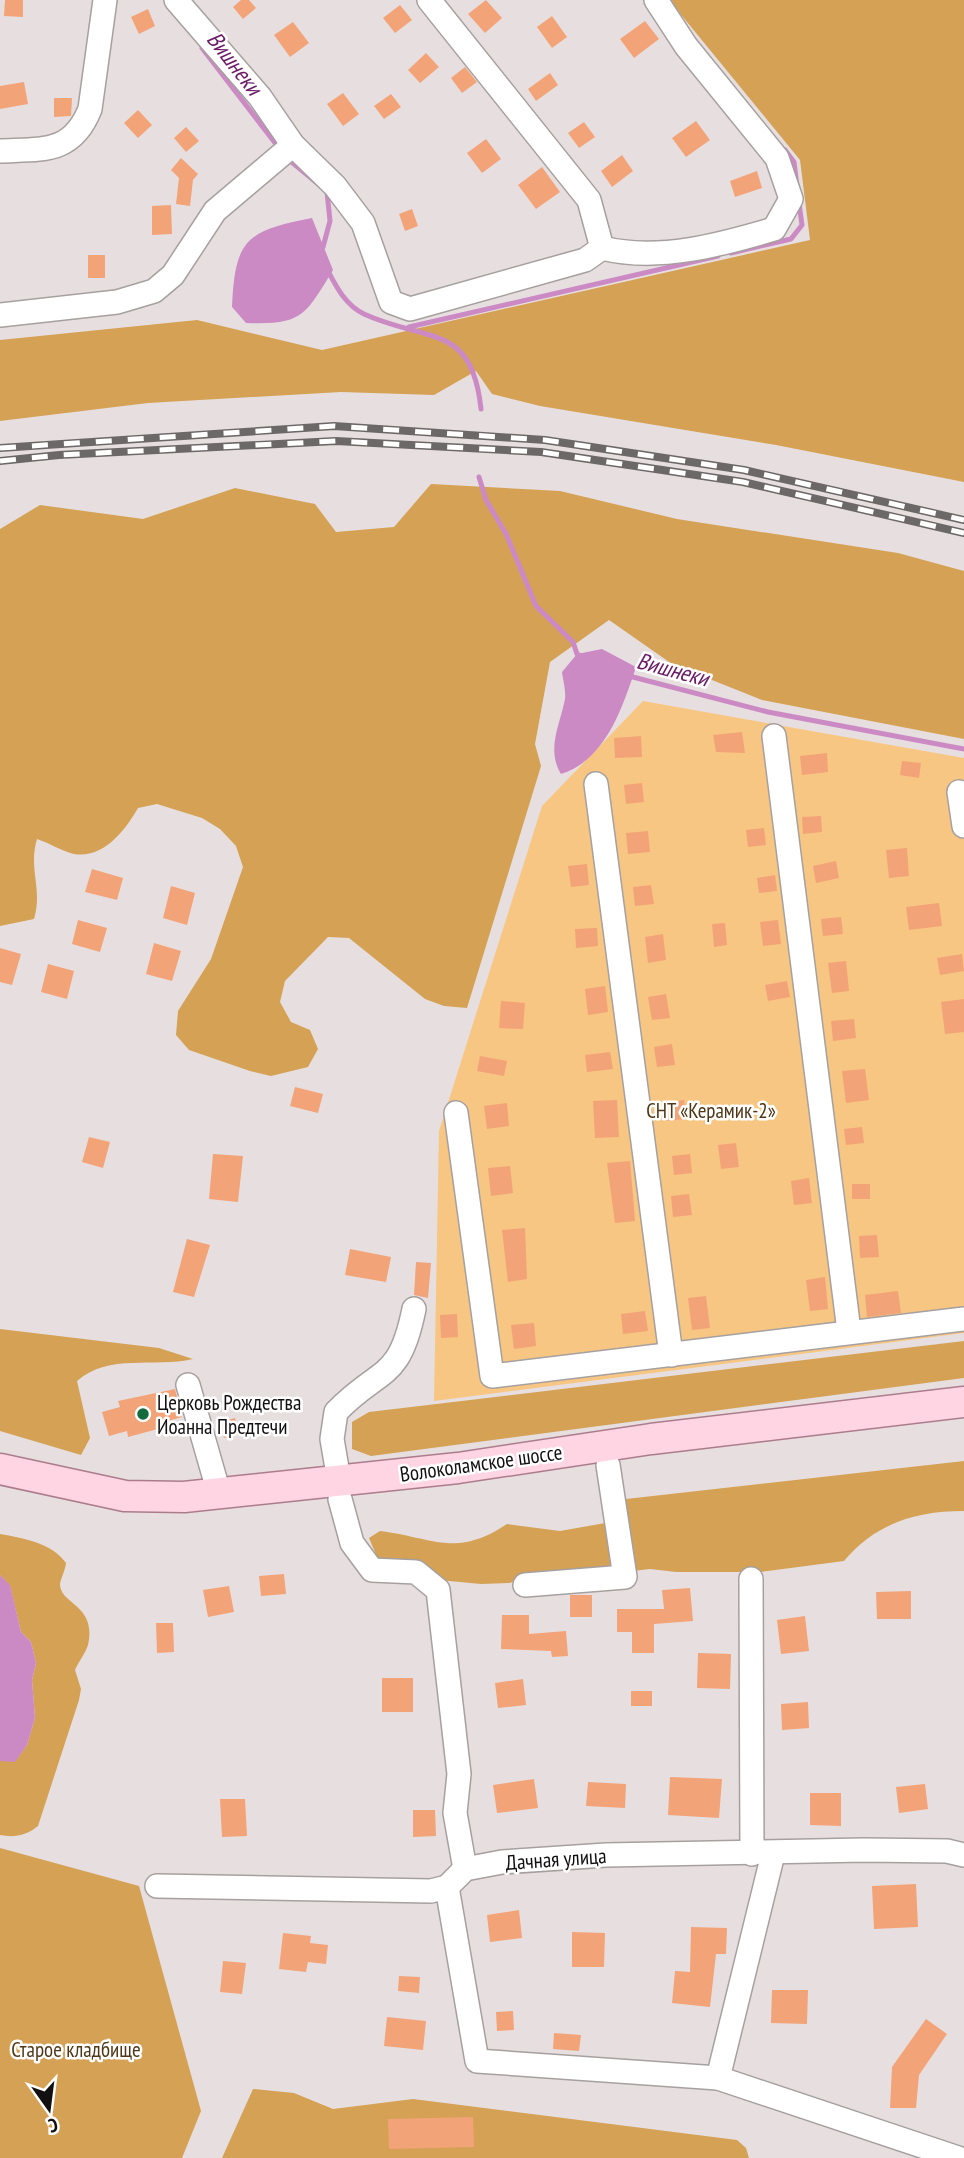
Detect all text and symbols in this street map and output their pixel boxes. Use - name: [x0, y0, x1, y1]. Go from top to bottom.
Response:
- water label: Вишнеки: [201, 25, 270, 102]
- water label: Вишнеки: [634, 646, 714, 693]
- park label: СНТ «Керамик-2»: [646, 1097, 776, 1124]
- place label: Церковь Рождества Иоанна Предтечи: [157, 1389, 301, 1440]
- marker: Церковь Рождества Иоанна Предтечи: [135, 1406, 151, 1422]
- street label: Волоколамское шоссе: [398, 1438, 564, 1488]
- street label: Дачная улица: [505, 1842, 607, 1876]
- park label: Старое кладбище: [11, 2036, 141, 2063]
- north arrow: [14, 2074, 84, 2144]
- text: С: [46, 2113, 60, 2138]

